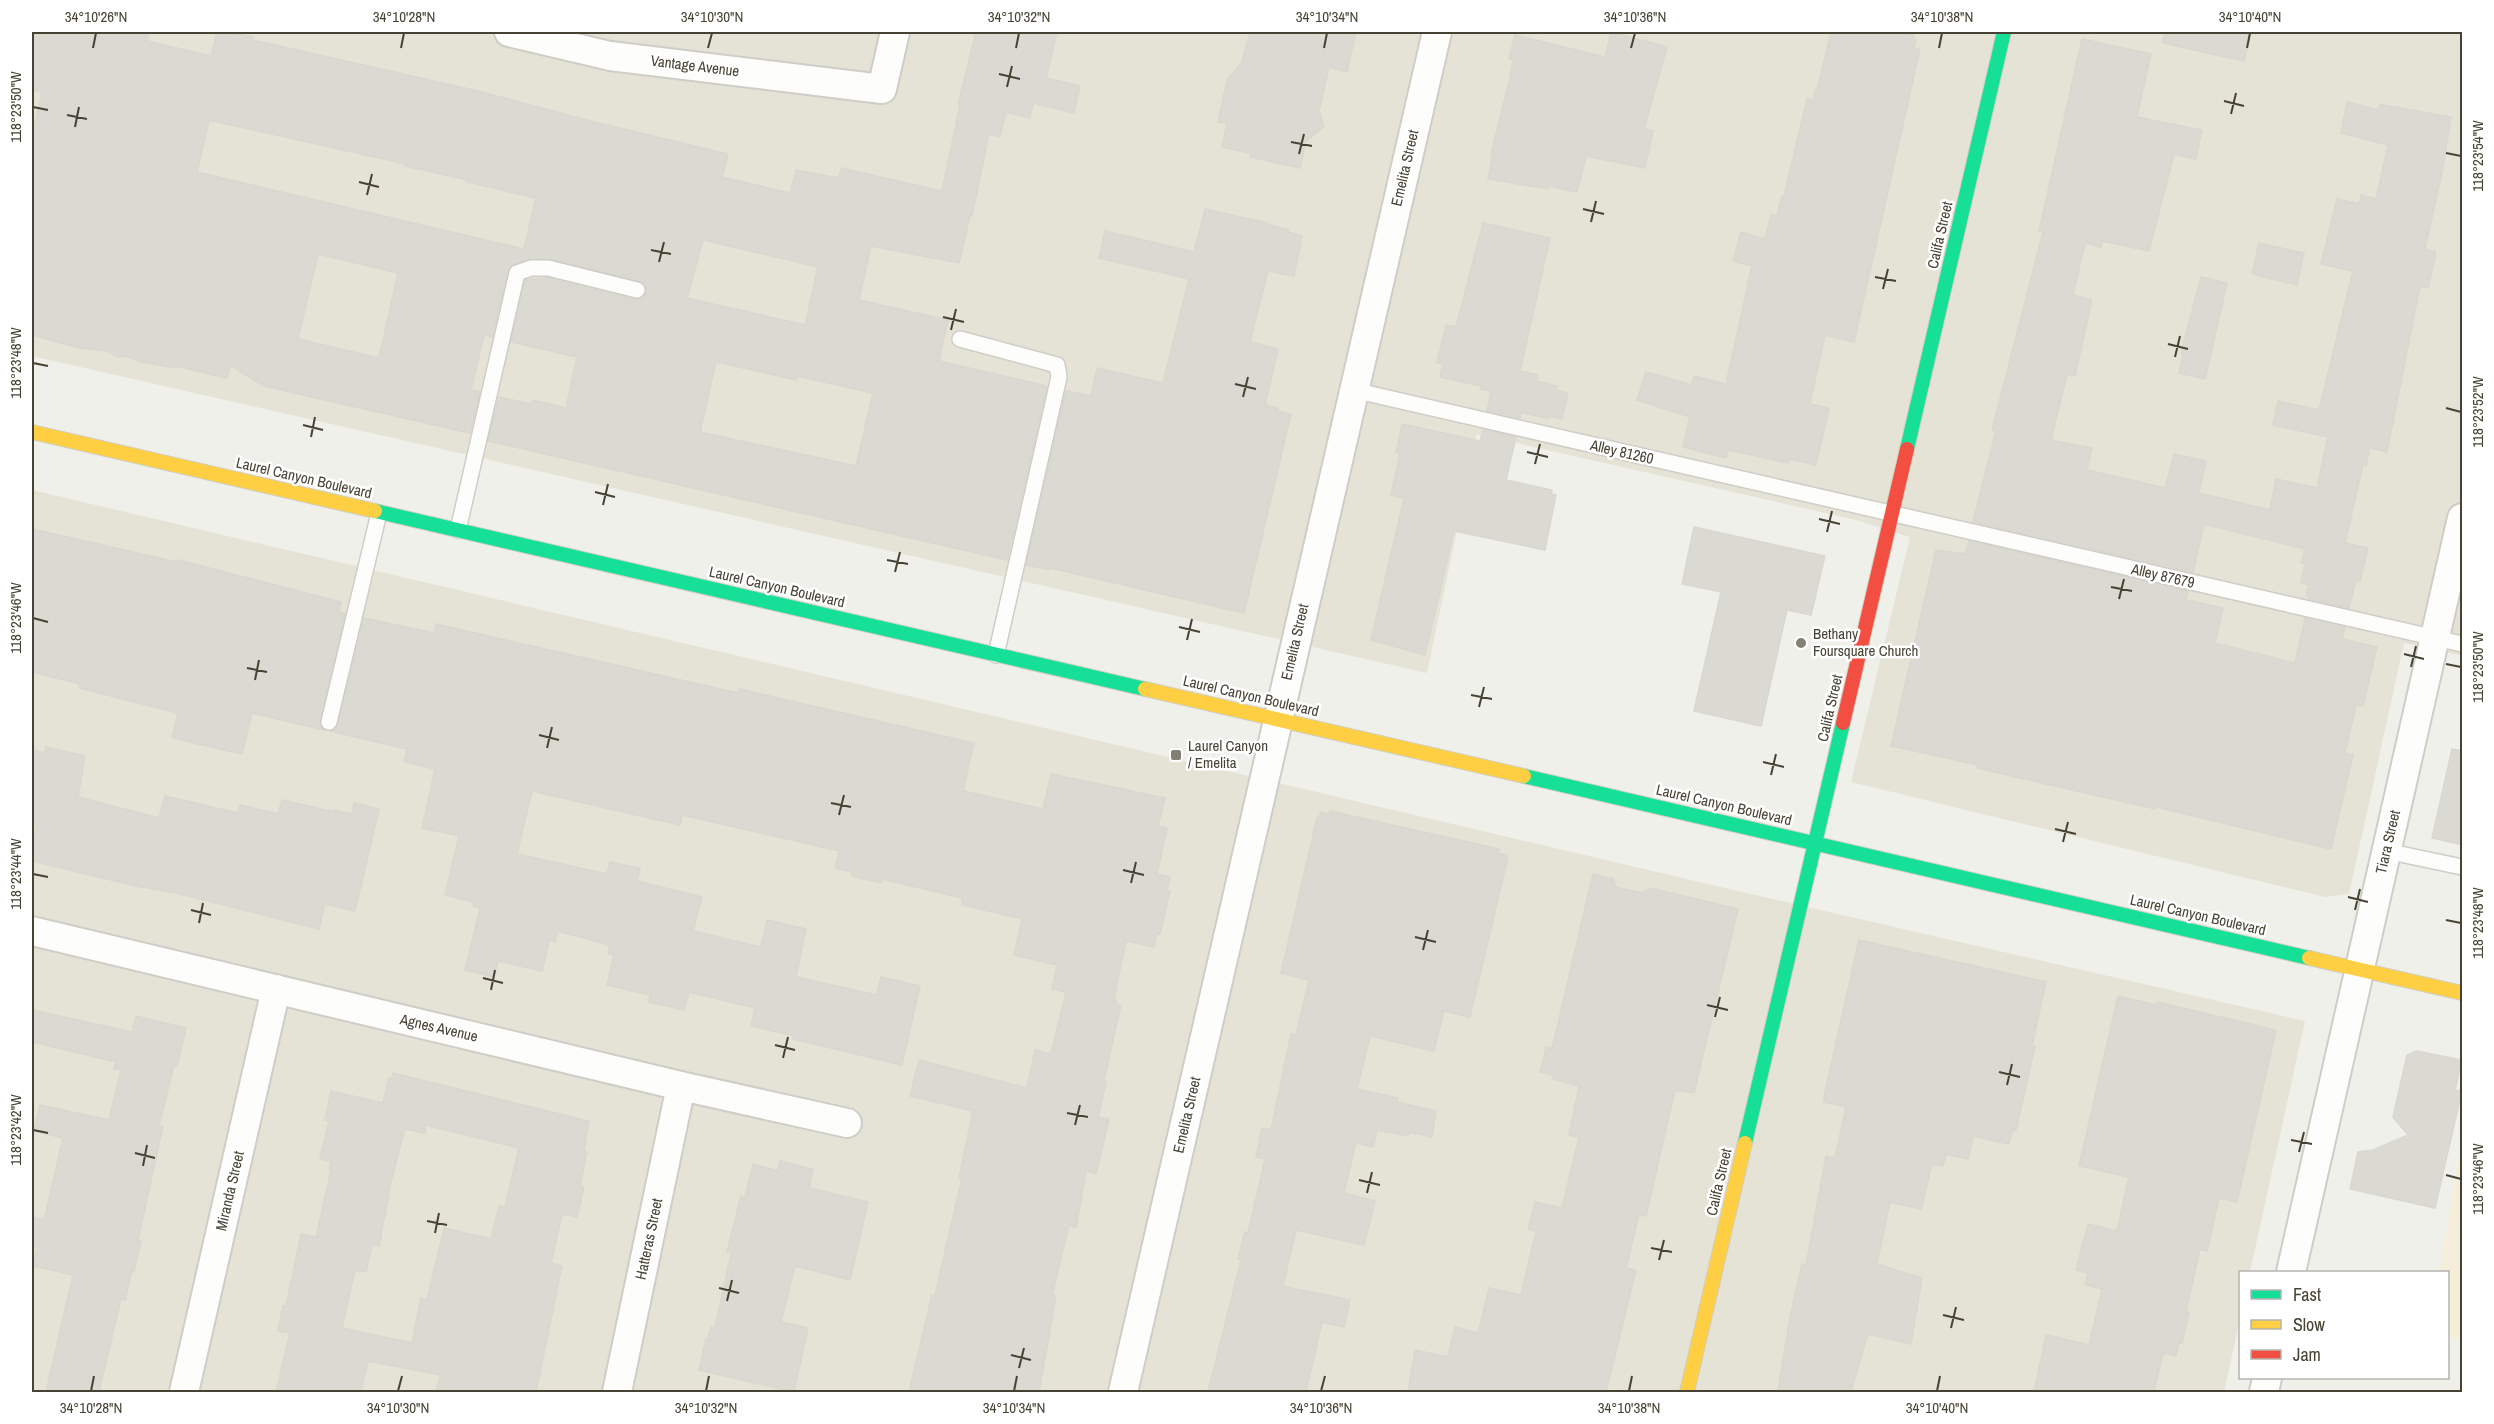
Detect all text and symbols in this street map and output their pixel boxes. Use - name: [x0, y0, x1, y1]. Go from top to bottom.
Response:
- text: 34°10'26"N: [65, 6, 127, 27]
- text: 34°10'28"N: [373, 6, 435, 27]
- text: 34°10'30"N: [681, 6, 743, 27]
- text: 34°10'32"N: [988, 6, 1050, 27]
- text: 34°10'34"N: [1296, 6, 1358, 27]
- text: 34°10'36"N: [1604, 6, 1666, 27]
- text: 34°10'38"N: [1911, 6, 1973, 27]
- text: 34°10'40"N: [2219, 6, 2281, 27]
- street label: Vantage Avenue: [650, 50, 741, 81]
- text: 118°23'50"W: [5, 71, 26, 143]
- text: 118°23'54"W: [2467, 120, 2488, 192]
- street label: Emelita Street: [1386, 127, 1424, 208]
- street label: Califa Street: [1922, 199, 1958, 271]
- text: 118°23'48"W: [5, 327, 26, 399]
- text: 118°23'52"W: [2467, 376, 2488, 448]
- street label: Alley 81260: [1587, 434, 1656, 469]
- street label: Laurel Canyon Boulevard: [234, 452, 374, 503]
- street label: Alley 87679: [2128, 558, 2197, 593]
- street label: Laurel Canyon Boulevard: [707, 561, 847, 612]
- text: 118°23'46"W: [5, 582, 26, 654]
- street label: Emelita Street: [1276, 601, 1314, 682]
- place label: Bethany Foursquare Church: [1813, 623, 1918, 661]
- text: 118°23'50"W: [2467, 631, 2488, 703]
- marker: Bethany Foursquare Church: [1794, 636, 1808, 650]
- street label: Laurel Canyon Boulevard: [1181, 670, 1321, 721]
- street label: Califa Street: [1812, 672, 1848, 744]
- place label: Laurel Canyon / Emelita: [1188, 735, 1268, 773]
- marker: Laurel Canyon / Emelita: [1169, 748, 1183, 762]
- street label: Laurel Canyon Boulevard: [1654, 779, 1794, 830]
- street label: Tiara Street: [2370, 807, 2405, 876]
- text: 118°23'44"W: [5, 838, 26, 910]
- text: 118°23'48"W: [2467, 887, 2488, 959]
- street label: Laurel Canyon Boulevard: [2128, 889, 2268, 940]
- street label: Agnes Avenue: [397, 1008, 480, 1047]
- street label: Emelita Street: [1168, 1074, 1206, 1155]
- text: 118°23'42"W: [5, 1094, 26, 1166]
- text: 118°23'46"W: [2467, 1143, 2488, 1215]
- street label: Califa Street: [1701, 1146, 1737, 1218]
- street label: Miranda Street: [210, 1148, 249, 1233]
- street label: Hatteras Street: [630, 1196, 668, 1282]
- legend: [2239, 1271, 2449, 1379]
- text: Fast: [2293, 1282, 2321, 1307]
- text: Slow: [2293, 1312, 2325, 1337]
- text: Jam: [2293, 1342, 2321, 1367]
- text: 34°10'28"N: [60, 1397, 122, 1418]
- text: 34°10'30"N: [367, 1397, 429, 1418]
- text: 34°10'32"N: [675, 1397, 737, 1418]
- text: 34°10'34"N: [983, 1397, 1045, 1418]
- text: 34°10'36"N: [1290, 1397, 1352, 1418]
- text: 34°10'38"N: [1598, 1397, 1660, 1418]
- text: 34°10'40"N: [1906, 1397, 1968, 1418]

